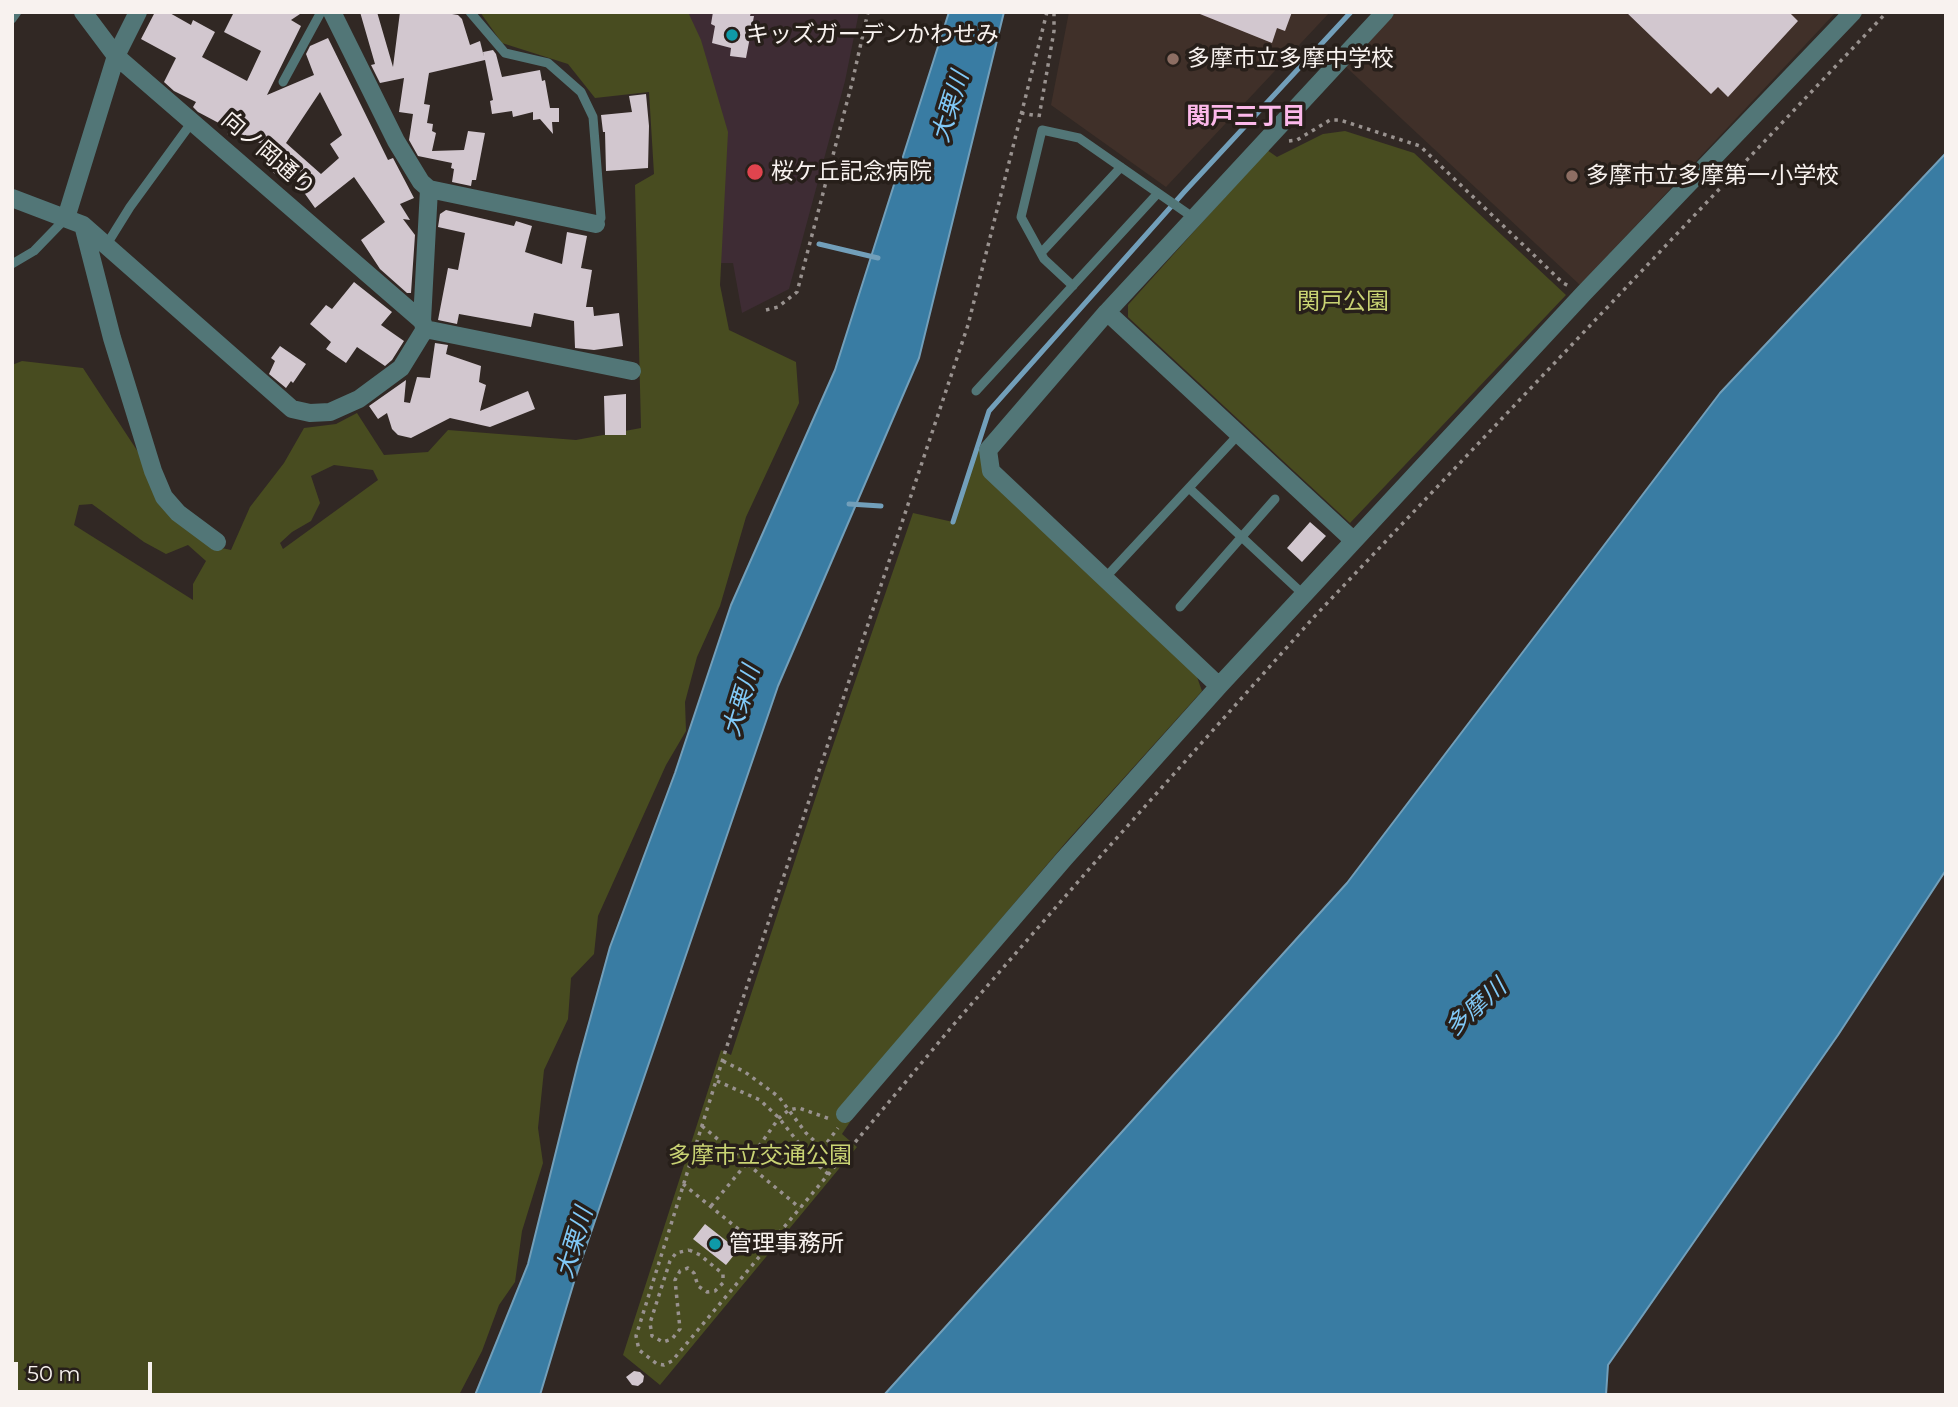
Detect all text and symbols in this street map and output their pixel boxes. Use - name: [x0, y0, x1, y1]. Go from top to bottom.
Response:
- place label: キッズガーデンかわせみ: [746, 21, 999, 49]
- marker: キッズガーデンかわせみ: [724, 27, 740, 43]
- place label: 多摩市立多摩中学校: [1187, 45, 1394, 73]
- marker: 多摩市立多摩中学校: [1165, 51, 1181, 67]
- water label: 大栗川: [927, 68, 975, 146]
- district label: 関戸三丁目: [1186, 103, 1306, 131]
- street label: 向ノ岡通り: [216, 106, 320, 202]
- place label: 桜ケ丘記念病院: [771, 158, 932, 186]
- marker: 桜ケ丘記念病院: [745, 162, 765, 182]
- place label: 多摩市立多摩第一小学校: [1586, 162, 1839, 190]
- marker: 多摩市立多摩第一小学校: [1564, 168, 1580, 184]
- park label: 関戸公園: [1297, 288, 1389, 316]
- water label: 大栗川: [718, 662, 766, 740]
- water label: 多摩川: [1440, 973, 1512, 1043]
- park label: 多摩市立交通公園: [668, 1142, 852, 1170]
- water label: 大栗川: [551, 1204, 599, 1282]
- place label: 管理事務所: [729, 1230, 844, 1258]
- marker: 管理事務所: [707, 1236, 723, 1252]
- scale bar: [18, 1348, 156, 1392]
- text: 50 m: [27, 1361, 81, 1386]

